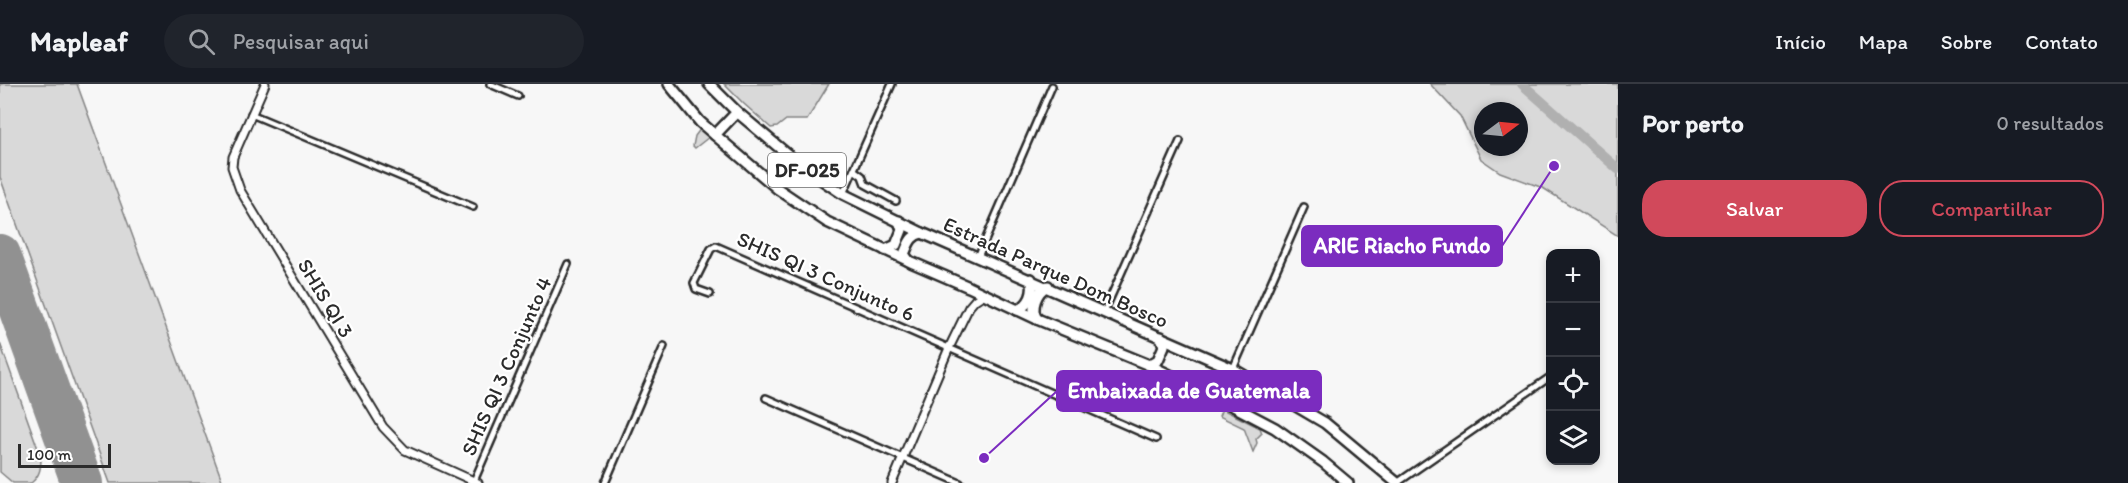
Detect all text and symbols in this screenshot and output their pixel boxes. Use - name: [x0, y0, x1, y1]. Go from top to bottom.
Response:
- search box: [164, 14, 584, 68]
- text: Mapleaf: [30, 24, 128, 58]
- icon: search: [185, 25, 218, 58]
- text: Pesquisar aqui: [233, 28, 369, 55]
- text: Início: [1775, 29, 1826, 54]
- text: Mapa: [1859, 29, 1908, 54]
- text: Sobre: [1941, 29, 1992, 54]
- text: Contato: [2025, 29, 2098, 54]
- north arrow: [1474, 102, 1528, 156]
- text: Por perto: [1642, 107, 1744, 139]
- text: 0 resultados: [1996, 111, 2104, 135]
- road number: DF-025: [768, 153, 846, 187]
- button: Salvar: [1642, 180, 1867, 237]
- button: Compartilhar: [1879, 180, 2104, 237]
- street label: Estrada Parque Dom Bosco: [940, 211, 1172, 333]
- street label: SHIS QI 3 Conjunto 6: [734, 226, 918, 326]
- callout: ARIE Riacho Fundo: [1302, 226, 1502, 266]
- text: ARIE Riacho Fundo: [1312, 232, 1491, 259]
- map controls: [1546, 249, 1600, 465]
- button: +: [1546, 249, 1600, 303]
- street label: SHIS QI 3: [293, 254, 359, 342]
- street label: SHIS QI 3 Conjunto 4: [455, 272, 557, 459]
- button: −: [1546, 303, 1600, 357]
- button: locate: [1546, 357, 1600, 411]
- callout: Embaixada de Guatemala: [1057, 371, 1321, 411]
- text: Embaixada de Guatemala: [1068, 377, 1311, 404]
- button: layers: [1546, 411, 1600, 465]
- scale bar: [18, 441, 111, 468]
- text: 100 m: [27, 445, 71, 464]

